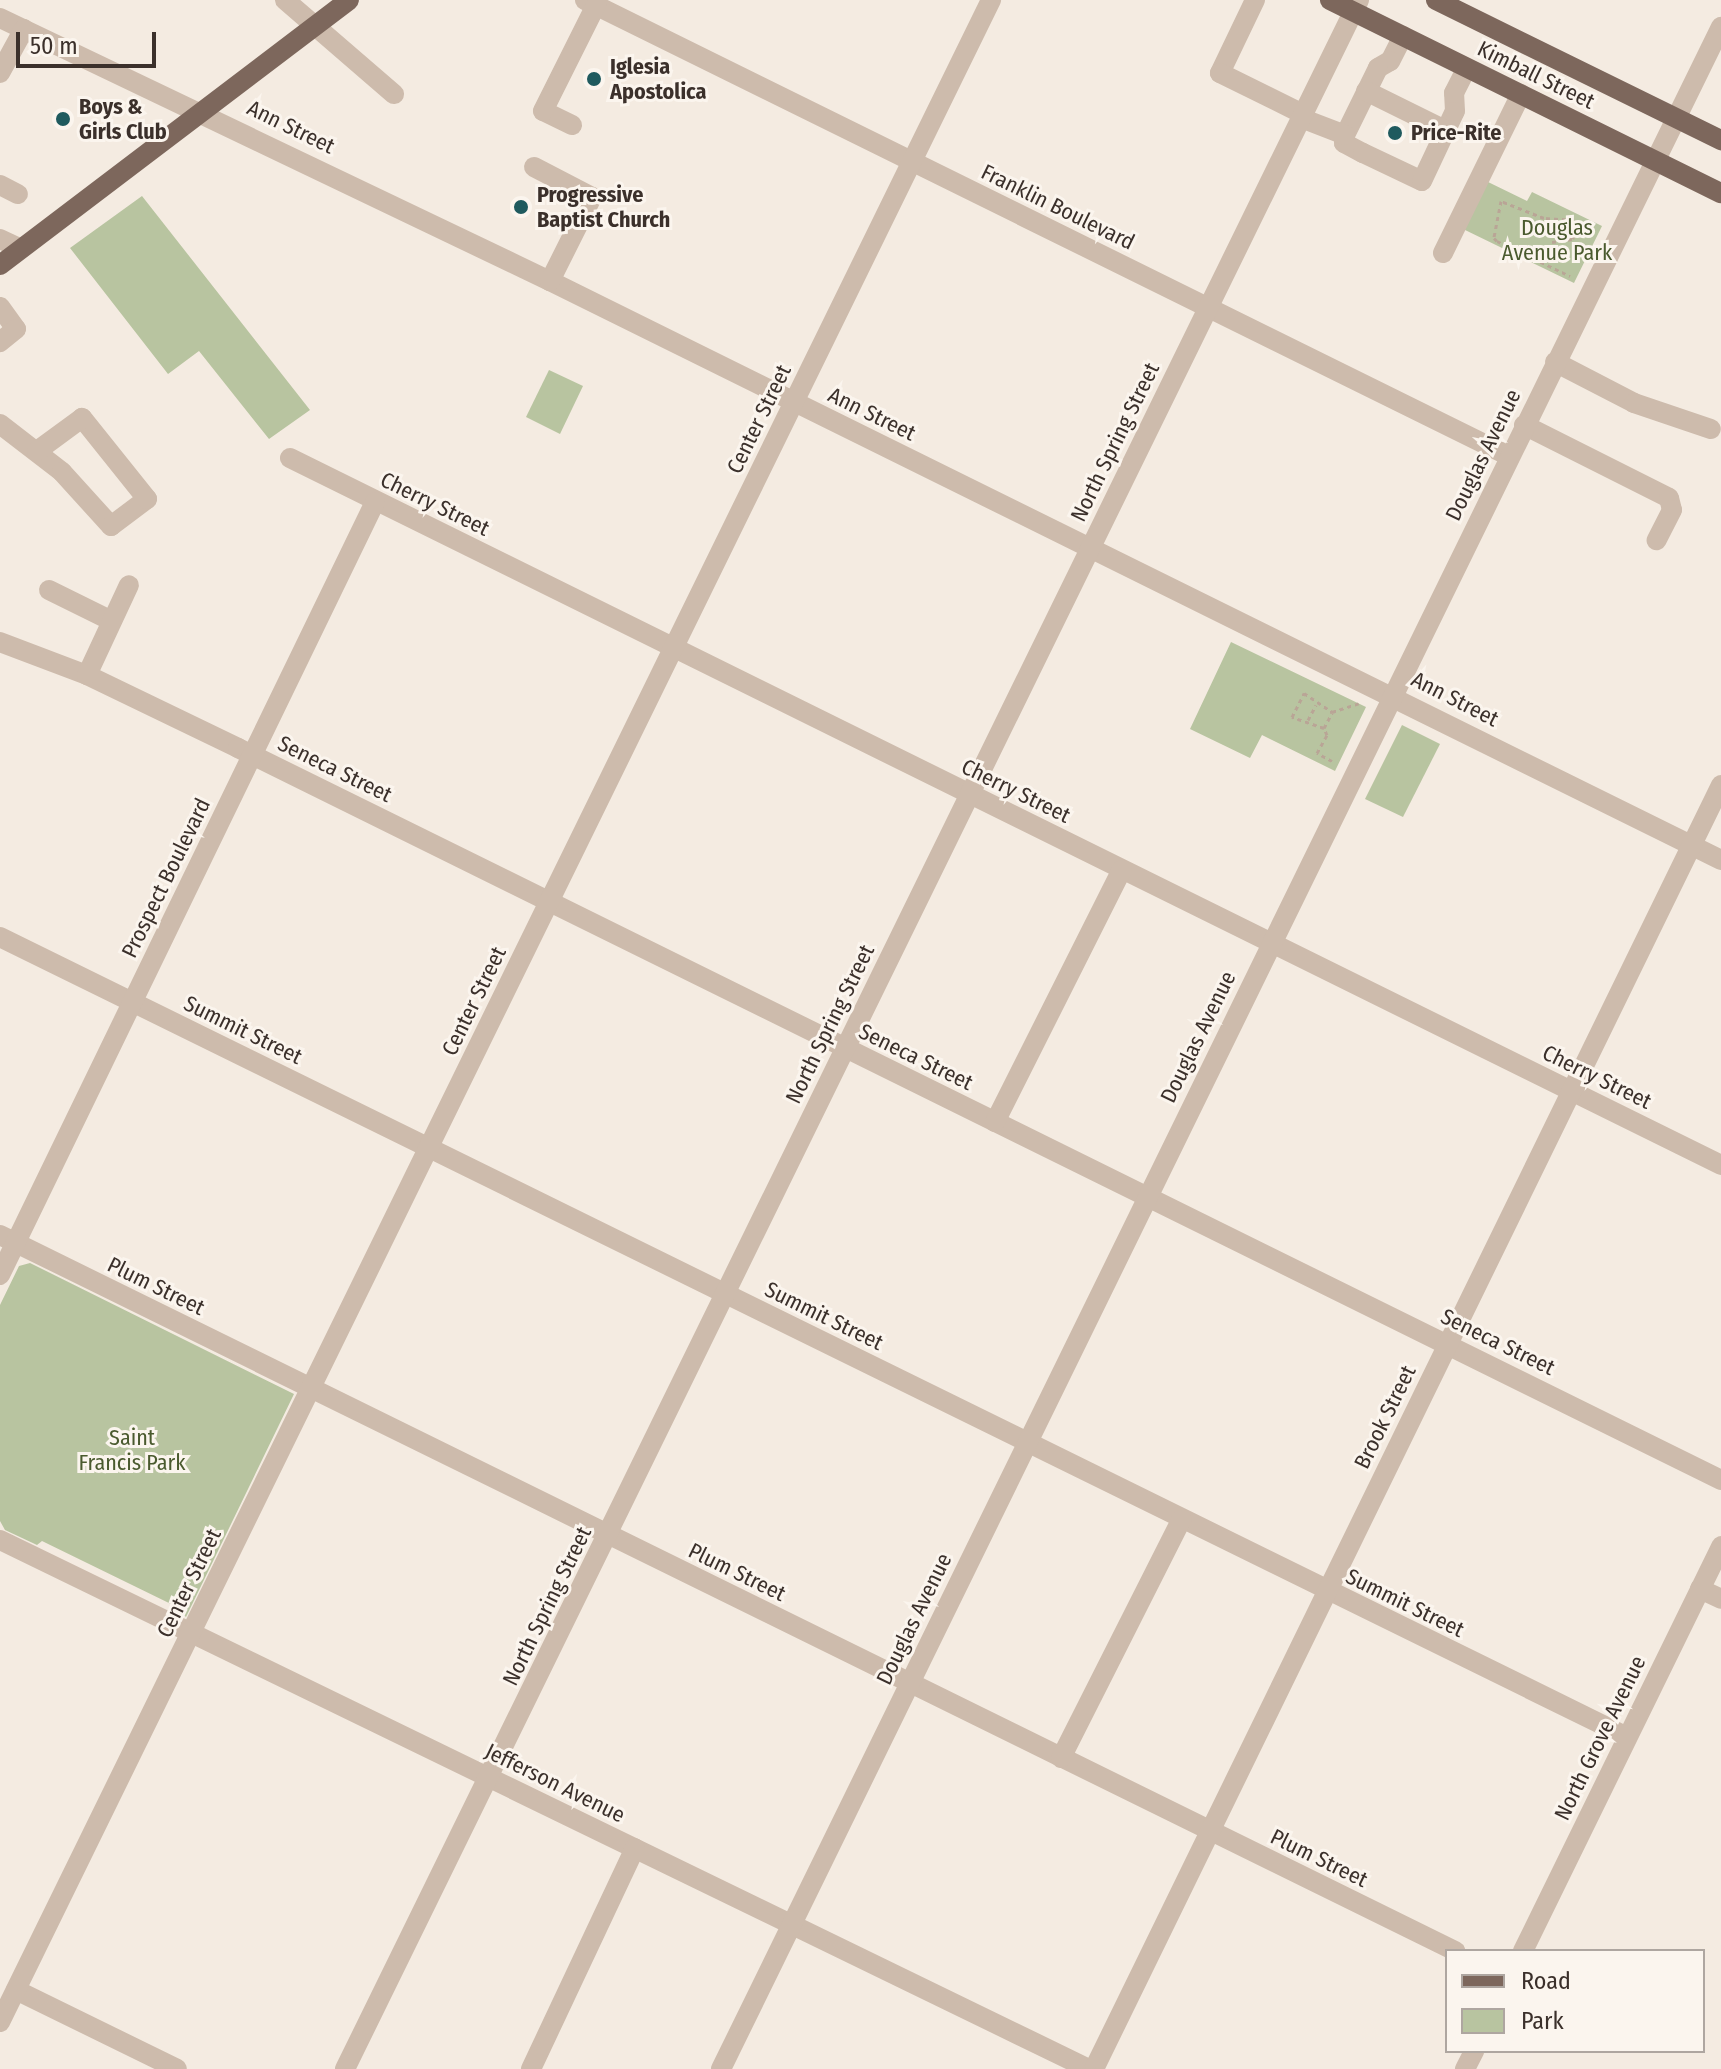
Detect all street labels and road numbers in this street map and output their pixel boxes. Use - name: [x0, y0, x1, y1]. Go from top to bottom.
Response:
- street label: Kimball Street: [1473, 35, 1599, 115]
- street label: Ann Street: [243, 95, 339, 159]
- street label: Franklin Boulevard: [977, 158, 1139, 256]
- street label: North Spring Street: [1065, 358, 1165, 526]
- street label: Center Street: [721, 360, 797, 478]
- street label: Ann Street: [824, 382, 920, 446]
- street label: Douglas Avenue: [1440, 385, 1526, 525]
- street label: Cherry Street: [376, 466, 494, 542]
- street label: Ann Street: [1407, 666, 1503, 732]
- street label: Seneca Street: [274, 730, 396, 808]
- street label: Cherry Street: [957, 753, 1075, 829]
- street label: Prospect Boulevard: [116, 794, 216, 962]
- street label: North Spring Street: [780, 940, 880, 1108]
- street label: Center Street: [436, 942, 512, 1060]
- street label: Douglas Avenue: [1155, 967, 1241, 1107]
- street label: Summit Street: [180, 990, 306, 1070]
- street label: Seneca Street: [855, 1018, 977, 1096]
- street label: Cherry Street: [1538, 1039, 1656, 1115]
- street label: Plum Street: [103, 1251, 209, 1321]
- street label: Summit Street: [761, 1276, 887, 1356]
- street label: Seneca Street: [1437, 1303, 1559, 1381]
- street label: Brook Street: [1349, 1361, 1421, 1473]
- street label: North Spring Street: [497, 1522, 597, 1690]
- street label: Center Street: [151, 1524, 227, 1642]
- street label: Plum Street: [684, 1537, 790, 1607]
- street label: Douglas Avenue: [871, 1549, 957, 1689]
- street label: Summit Street: [1342, 1563, 1468, 1643]
- street label: North Grove Avenue: [1549, 1652, 1651, 1824]
- street label: Jefferson Avenue: [481, 1738, 629, 1828]
- street label: Plum Street: [1266, 1823, 1372, 1893]

